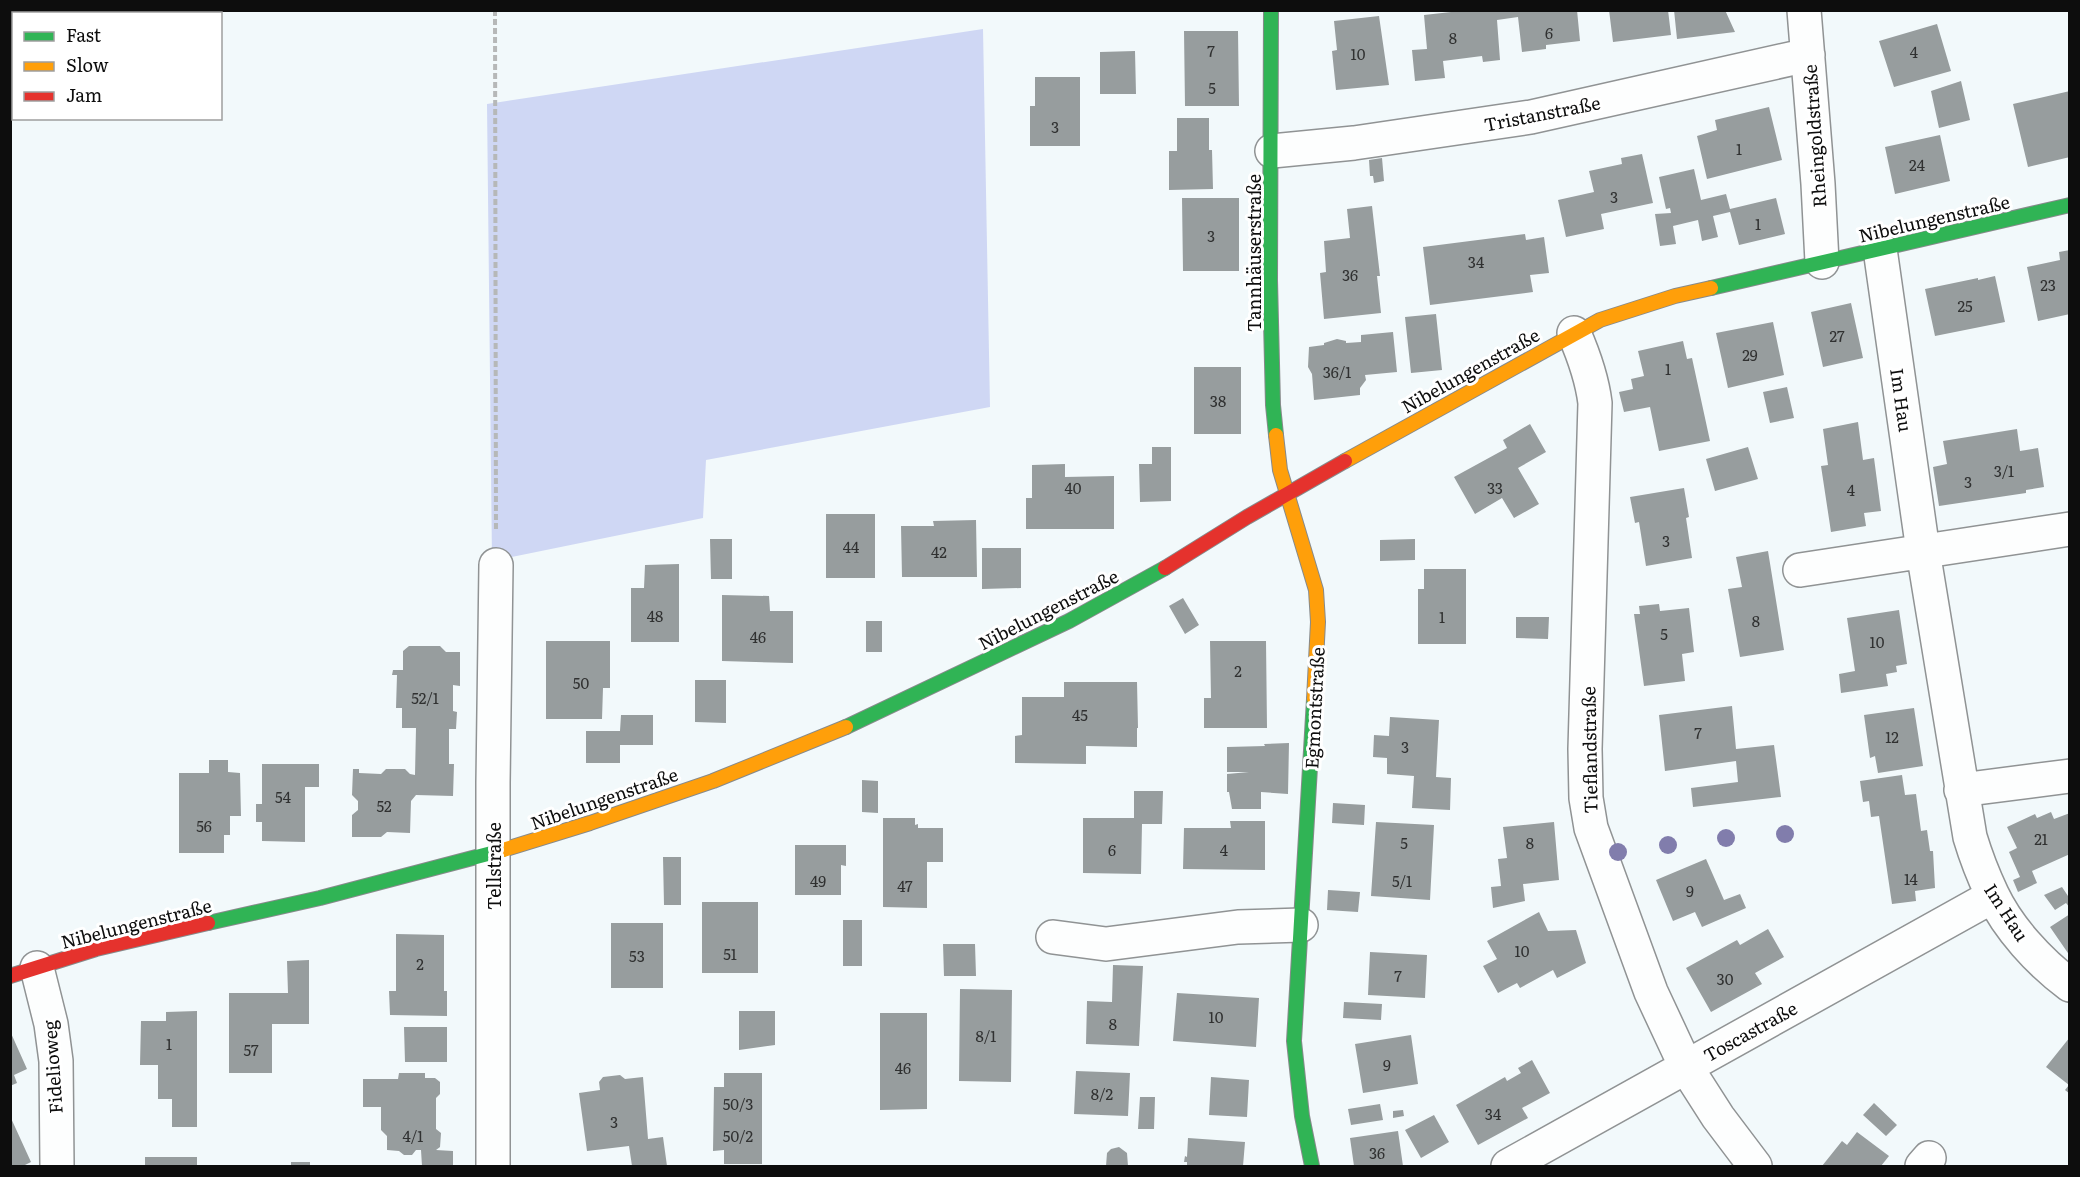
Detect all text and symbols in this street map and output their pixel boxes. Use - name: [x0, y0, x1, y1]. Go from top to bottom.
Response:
- legend: [12, 12, 222, 120]
- text: Fast: [66, 21, 102, 48]
- house number: 6: [1545, 21, 1553, 44]
- house number: 8: [1449, 26, 1457, 49]
- house number: 7: [1207, 39, 1215, 62]
- house number: 4: [1910, 40, 1918, 63]
- house number: 10: [1351, 42, 1366, 65]
- text: Slow: [66, 51, 109, 78]
- street label: Rheingoldstraße: [1796, 64, 1832, 208]
- house number: 5: [1208, 76, 1216, 99]
- text: Jam: [66, 81, 102, 108]
- street label: Tristanstraße: [1481, 88, 1603, 138]
- house number: 3: [1051, 115, 1059, 138]
- house number: 1: [1736, 137, 1742, 160]
- house number: 24: [1909, 153, 1925, 176]
- street label: Tannhäuserstraße: [1240, 174, 1267, 332]
- house number: 3: [1610, 185, 1618, 208]
- street label: Nibelungenstraße: [1856, 187, 2012, 249]
- house number: 1: [1755, 212, 1761, 235]
- house number: 3: [1207, 224, 1215, 247]
- house number: 34: [1468, 250, 1484, 273]
- house number: 36: [1342, 263, 1358, 286]
- house number: 23: [2040, 273, 2056, 296]
- house number: 25: [1957, 294, 1973, 317]
- street label: Nibelungenstraße: [1396, 321, 1544, 419]
- house number: 27: [1829, 324, 1845, 347]
- house number: 29: [1742, 343, 1758, 366]
- house number: 1: [1665, 357, 1671, 380]
- house number: 36/1: [1323, 360, 1351, 383]
- street label: Im Hau: [1884, 366, 1920, 434]
- house number: 38: [1210, 389, 1226, 412]
- house number: 3/1: [1994, 459, 2014, 482]
- house number: 3: [1964, 470, 1972, 493]
- house number: 40: [1065, 476, 1082, 499]
- house number: 33: [1487, 476, 1503, 499]
- house number: 4: [1847, 478, 1855, 501]
- house number: 3: [1662, 529, 1670, 552]
- house number: 44: [843, 535, 859, 558]
- house number: 42: [931, 540, 947, 563]
- street label: Nibelungenstraße: [973, 562, 1123, 656]
- house number: 48: [647, 604, 663, 627]
- house number: 1: [1439, 605, 1445, 628]
- house number: 8: [1752, 609, 1760, 632]
- house number: 5: [1660, 622, 1668, 645]
- house number: 46: [750, 625, 766, 648]
- house number: 10: [1870, 630, 1885, 653]
- street label: Egmontstraße: [1297, 646, 1331, 770]
- house number: 2: [1234, 659, 1242, 682]
- house number: 50: [573, 671, 589, 694]
- house number: 52/1: [411, 686, 439, 709]
- street label: Tieflandstraße: [1574, 686, 1604, 814]
- house number: 45: [1072, 703, 1088, 726]
- house number: 7: [1694, 721, 1702, 744]
- house number: 12: [1885, 725, 1899, 748]
- house number: 3: [1401, 735, 1409, 758]
- street label: Nibelungenstraße: [527, 760, 681, 836]
- house number: 54: [275, 785, 291, 808]
- house number: 52: [376, 794, 392, 817]
- house number: 56: [196, 814, 212, 837]
- street label: Tellstraße: [480, 822, 507, 910]
- house number: 21: [2034, 827, 2048, 850]
- house number: 5: [1400, 831, 1408, 854]
- house number: 8: [1526, 831, 1534, 854]
- house number: 6: [1108, 838, 1116, 861]
- house number: 4: [1220, 838, 1228, 861]
- house number: 14: [1904, 867, 1918, 890]
- house number: 49: [810, 869, 826, 892]
- house number: 5/1: [1392, 869, 1412, 892]
- house number: 47: [897, 874, 913, 897]
- street label: Im Hau: [1978, 878, 2036, 946]
- house number: 9: [1686, 879, 1694, 902]
- street label: Nibelungenstraße: [58, 891, 214, 955]
- house number: 10: [1515, 939, 1530, 962]
- house number: 51: [723, 942, 737, 965]
- house number: 53: [629, 944, 645, 967]
- house number: 2: [416, 952, 424, 975]
- house number: 7: [1394, 964, 1402, 987]
- house number: 30: [1717, 967, 1734, 990]
- street label: Toscastraße: [1698, 994, 1802, 1068]
- house number: 10: [1209, 1005, 1224, 1028]
- house number: 8: [1109, 1012, 1117, 1035]
- street label: Fidelioweg: [35, 1018, 69, 1115]
- house number: 8/1: [976, 1024, 996, 1047]
- house number: 1: [166, 1032, 172, 1055]
- house number: 57: [243, 1038, 259, 1061]
- house number: 9: [1383, 1053, 1391, 1076]
- house number: 46: [895, 1056, 911, 1079]
- house number: 8/2: [1091, 1082, 1114, 1105]
- house number: 50/3: [723, 1092, 753, 1115]
- house number: 34: [1485, 1102, 1501, 1125]
- house number: 3: [610, 1110, 618, 1133]
- house number: 4/1: [403, 1124, 423, 1147]
- house number: 50/2: [723, 1124, 754, 1147]
- house number: 36: [1369, 1141, 1385, 1164]

